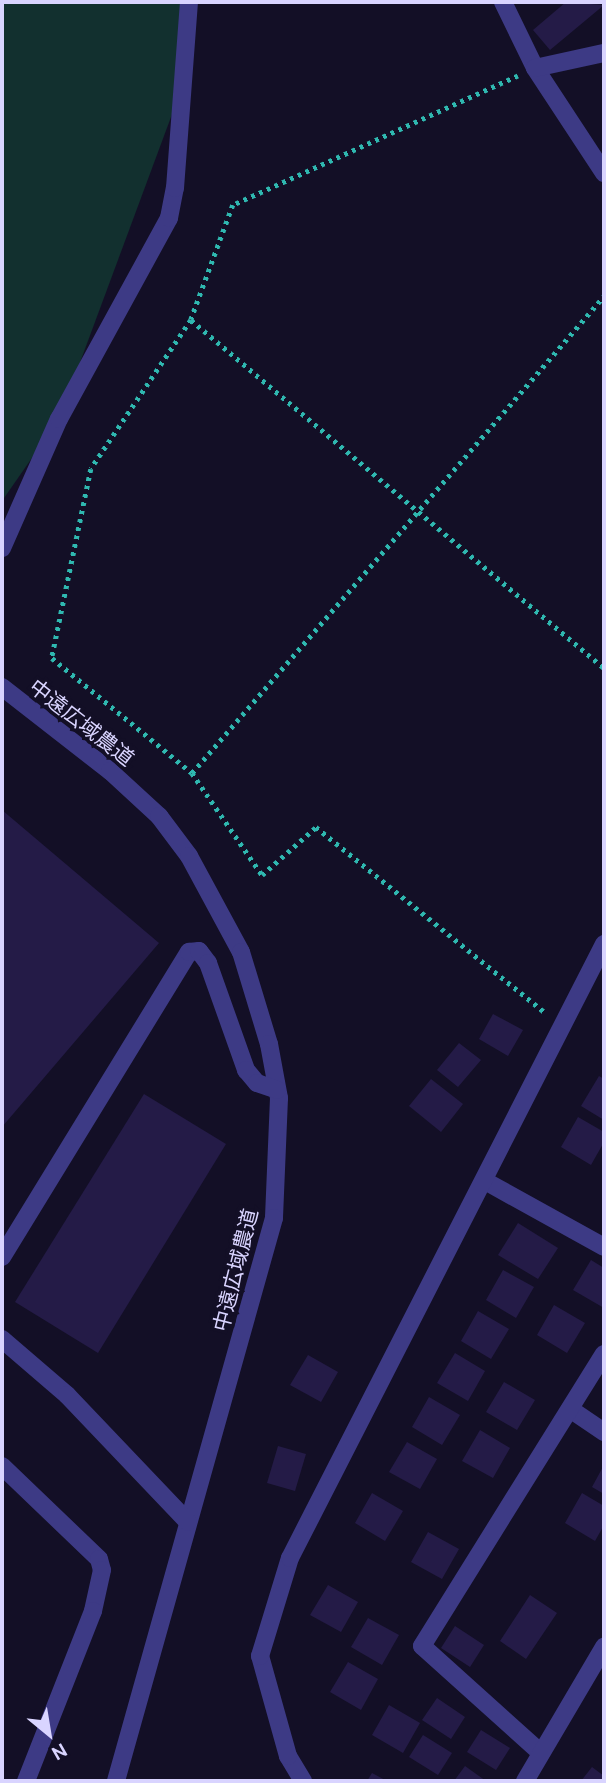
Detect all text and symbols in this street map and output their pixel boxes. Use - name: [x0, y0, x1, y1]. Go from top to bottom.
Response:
- street label: 中遠広域農道: [25, 673, 139, 771]
- street label: 中遠広域農道: [208, 1206, 262, 1334]
- north arrow: [14, 1699, 84, 1769]
- text: N: [48, 1739, 71, 1765]

